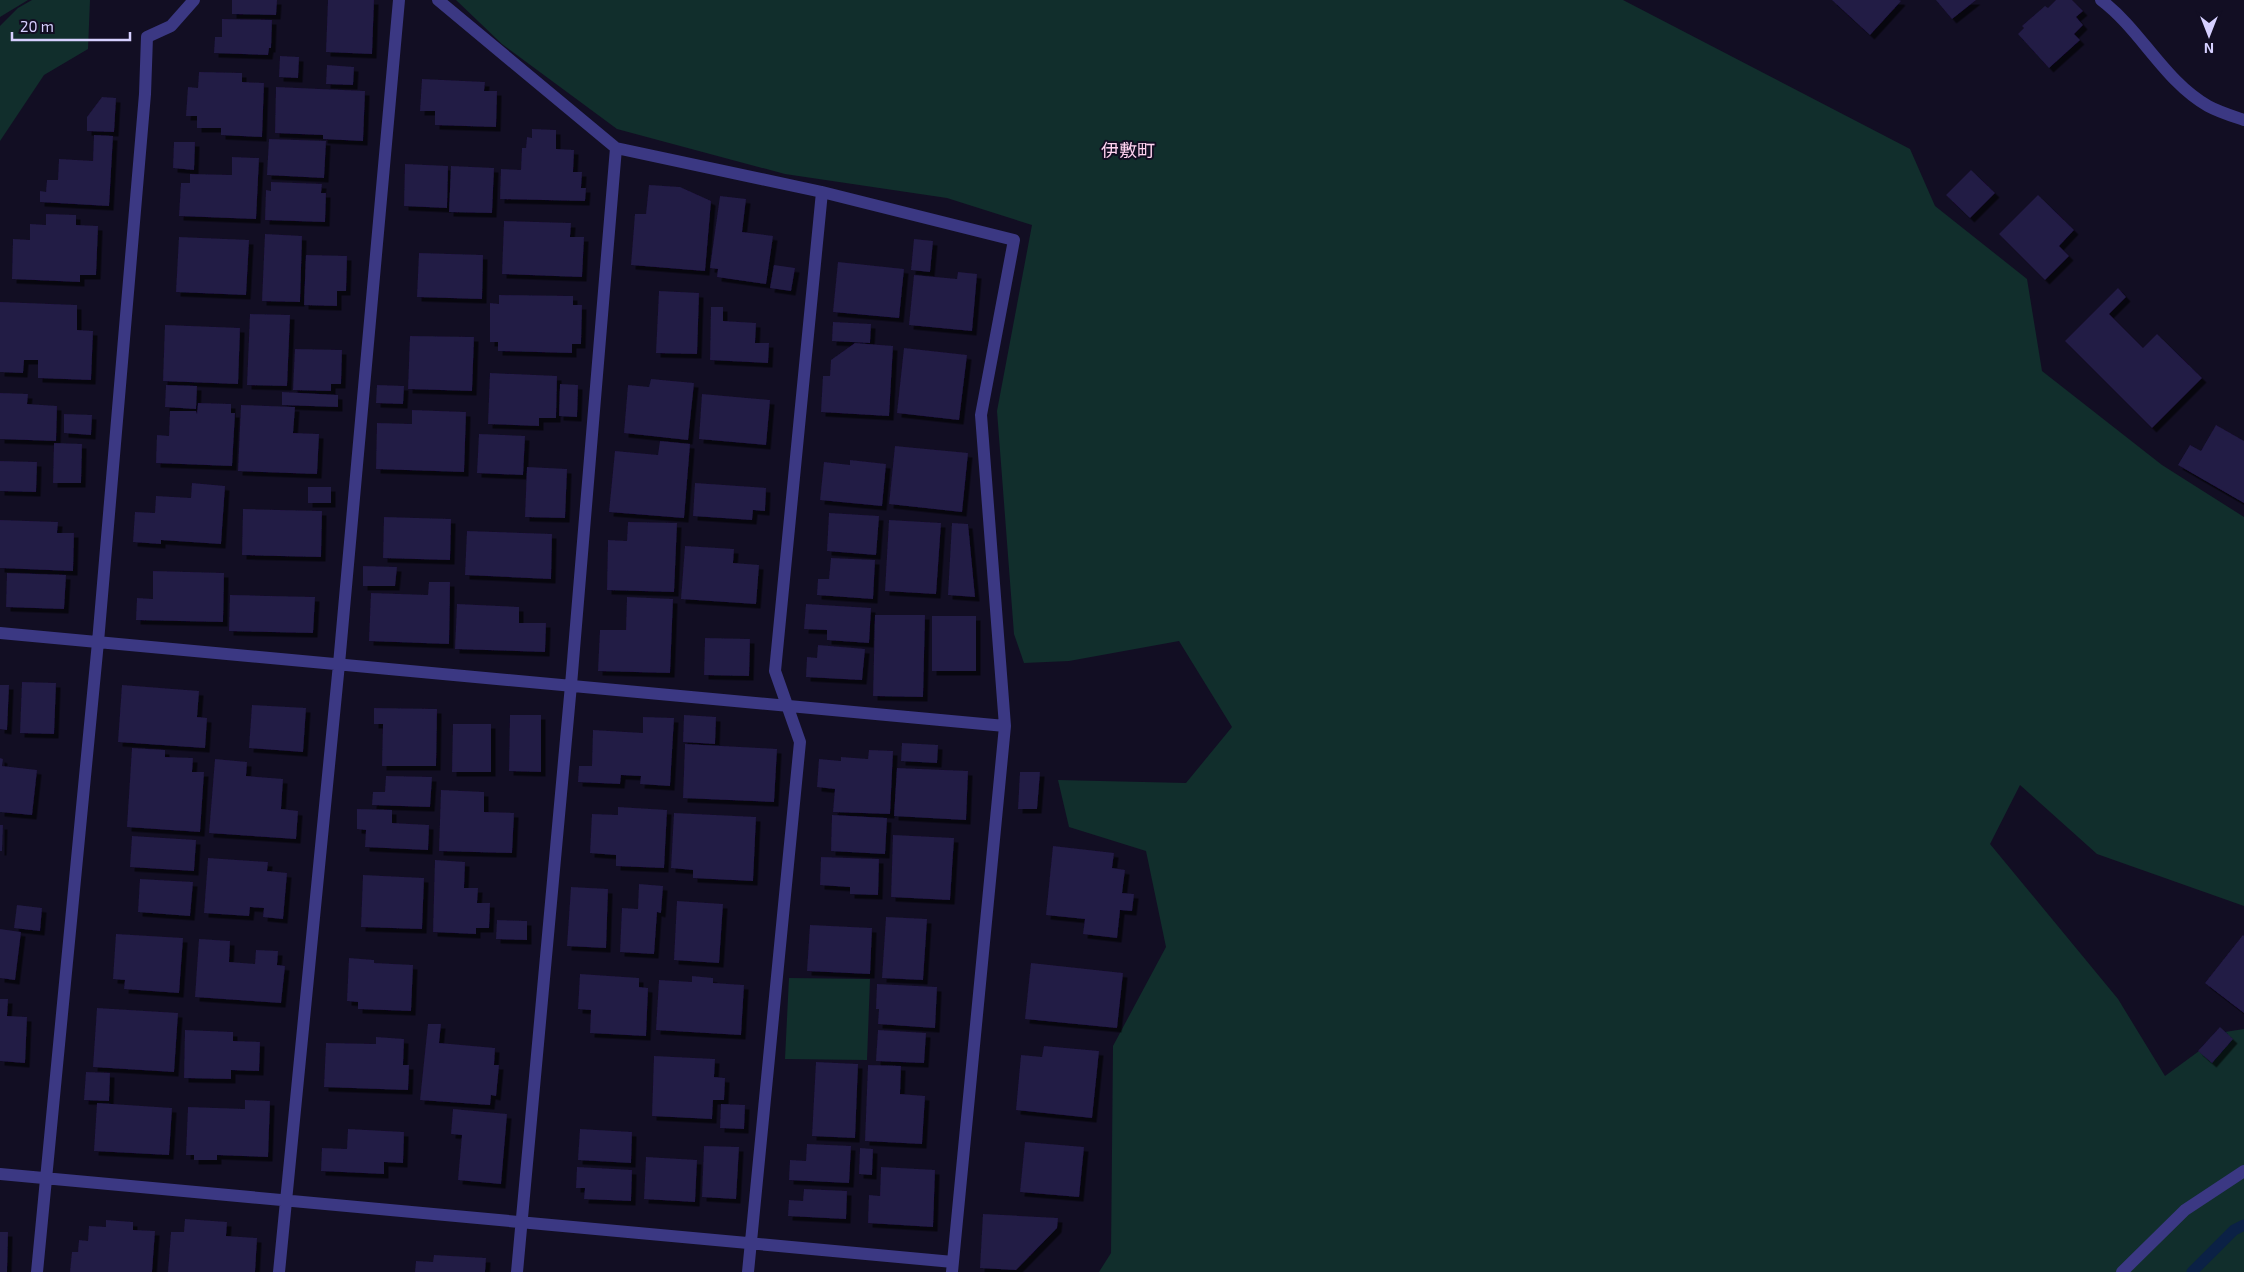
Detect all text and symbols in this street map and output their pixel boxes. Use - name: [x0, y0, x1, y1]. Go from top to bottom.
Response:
- scale bar: [12, 10, 130, 42]
- north arrow: [2184, 10, 2234, 60]
- text: 20 m: [20, 17, 54, 35]
- text: N: [2204, 40, 2214, 57]
- district label: 伊敷町: [1101, 139, 1155, 161]

